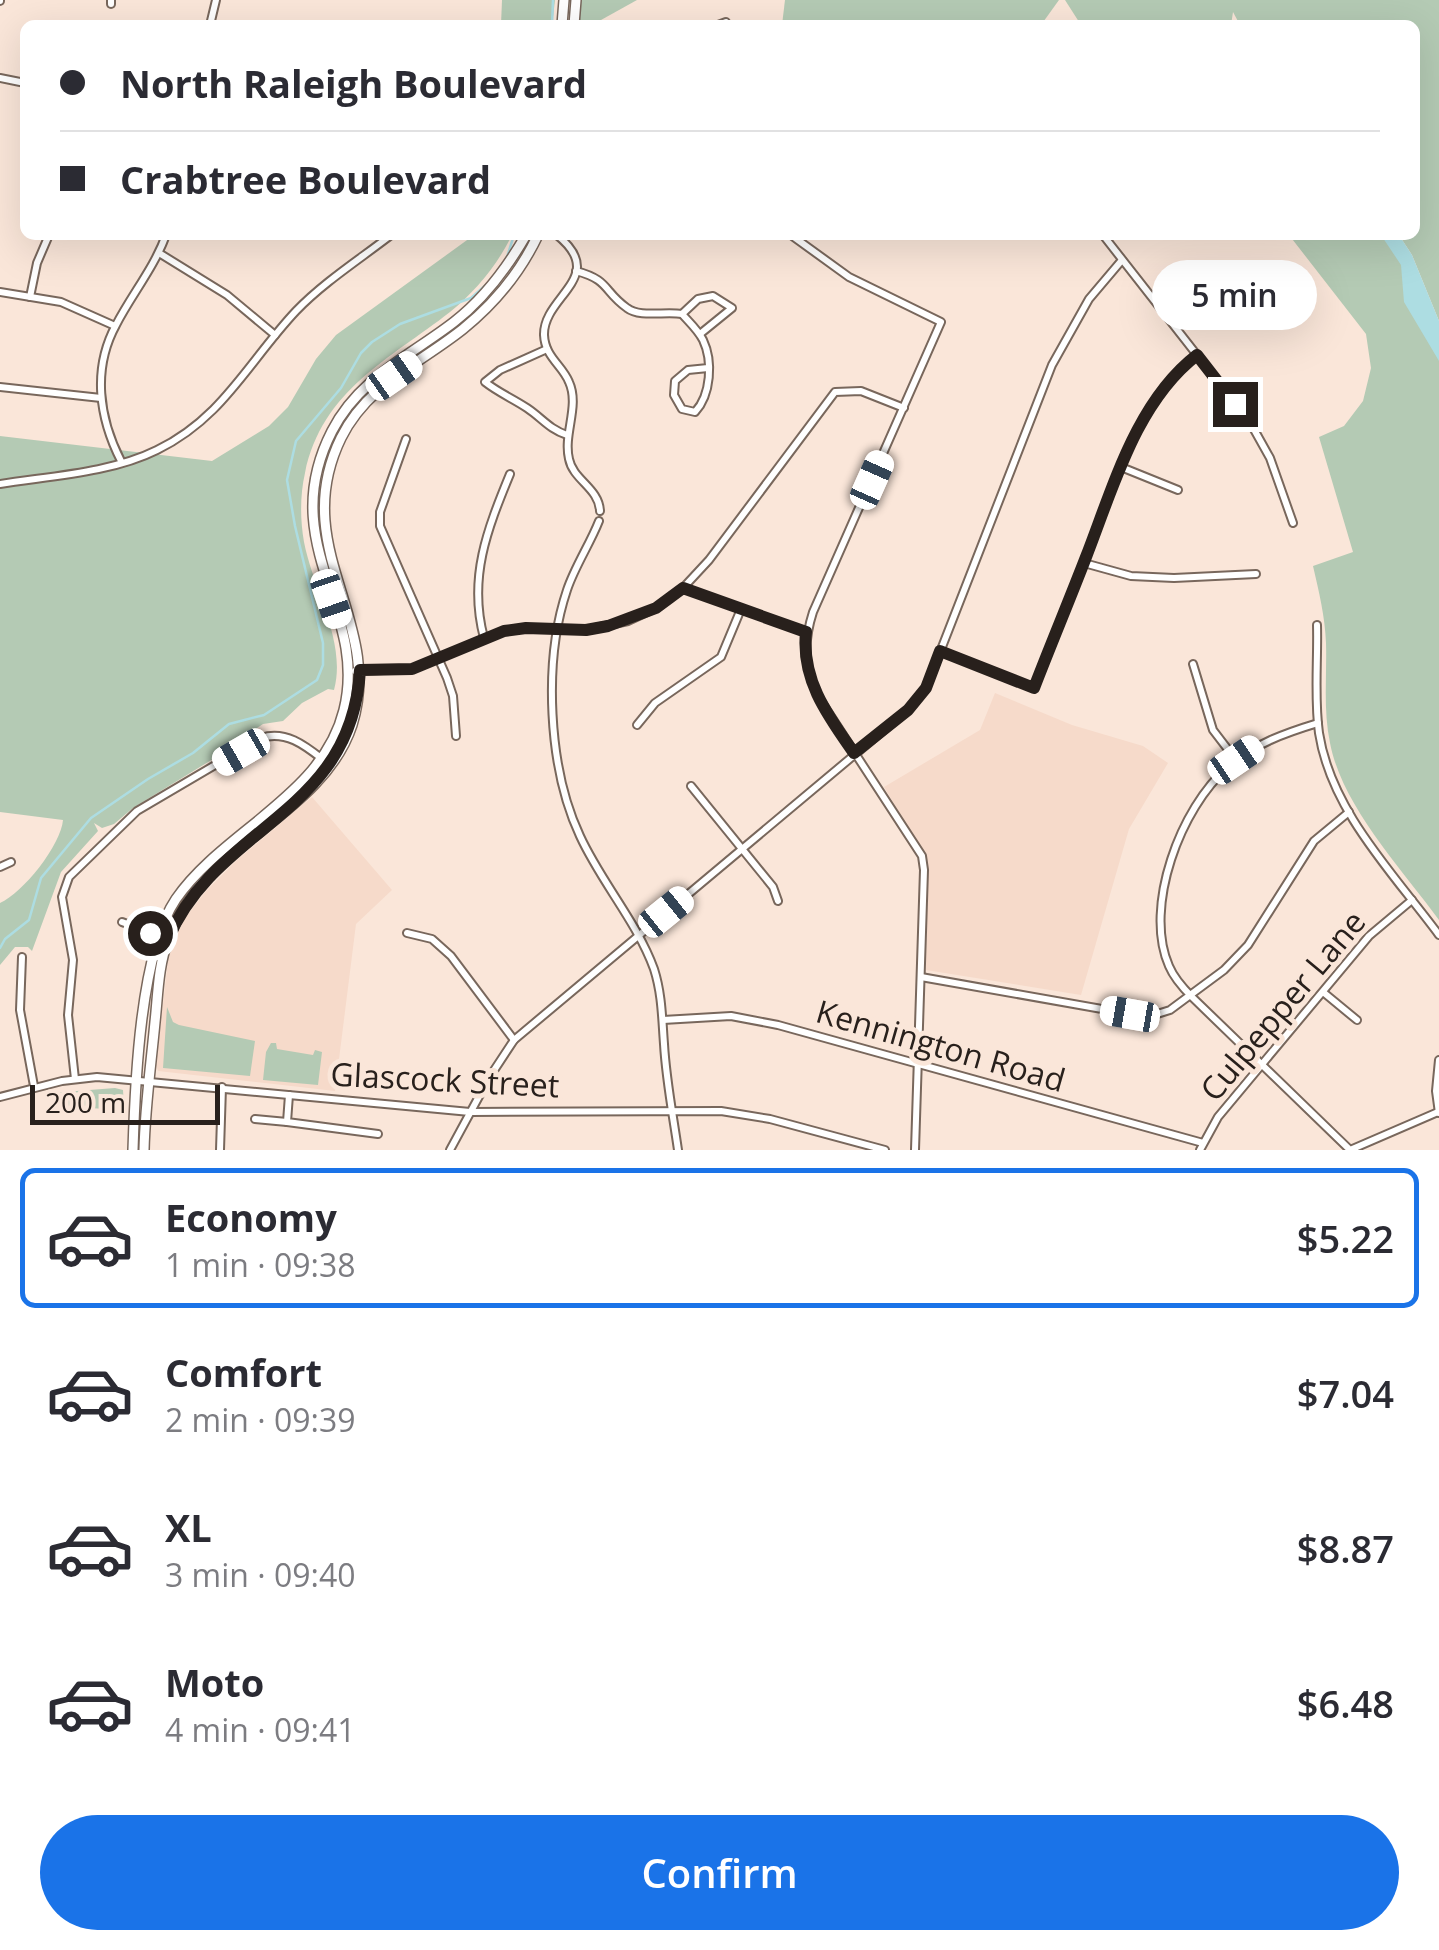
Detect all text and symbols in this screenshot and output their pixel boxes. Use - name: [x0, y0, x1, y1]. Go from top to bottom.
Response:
- text: North Raleigh Boulevard: [120, 57, 587, 109]
- text: Crabtree Boulevard: [120, 153, 491, 205]
- callout: 5 min: [1152, 259, 1318, 329]
- text: 5 min: [1191, 273, 1278, 316]
- car: [361, 347, 427, 405]
- route end: [1213, 382, 1258, 427]
- car: [846, 446, 898, 514]
- car: [307, 566, 355, 632]
- car: [208, 724, 274, 780]
- car: [1203, 731, 1269, 789]
- car: [633, 881, 699, 943]
- street label: Culpepper Lane: [1190, 901, 1374, 1109]
- route start: [128, 911, 173, 956]
- street label: Kennington Road: [812, 989, 1070, 1101]
- car: [1098, 994, 1162, 1034]
- street label: Glascock Street: [330, 1052, 560, 1106]
- scale bar: [30, 1080, 220, 1124]
- text: 200 m: [45, 1083, 126, 1121]
- text: Economy: [165, 1191, 337, 1243]
- icon: car: [45, 1193, 135, 1283]
- text: $5.22: [1297, 1212, 1394, 1264]
- text: 1 min · 09:38: [165, 1243, 356, 1286]
- text: Comfort: [165, 1346, 322, 1398]
- icon: car: [45, 1348, 135, 1438]
- text: $7.04: [1297, 1367, 1394, 1419]
- text: 2 min · 09:39: [165, 1398, 356, 1441]
- text: XL: [165, 1501, 212, 1553]
- icon: car: [45, 1503, 135, 1593]
- text: $8.87: [1297, 1522, 1394, 1574]
- text: 3 min · 09:40: [165, 1553, 356, 1596]
- text: Moto: [165, 1656, 264, 1708]
- icon: car: [45, 1658, 135, 1748]
- text: $6.48: [1297, 1677, 1394, 1729]
- text: 4 min · 09:41: [165, 1708, 356, 1751]
- button: Confirm: [40, 1815, 1399, 1930]

